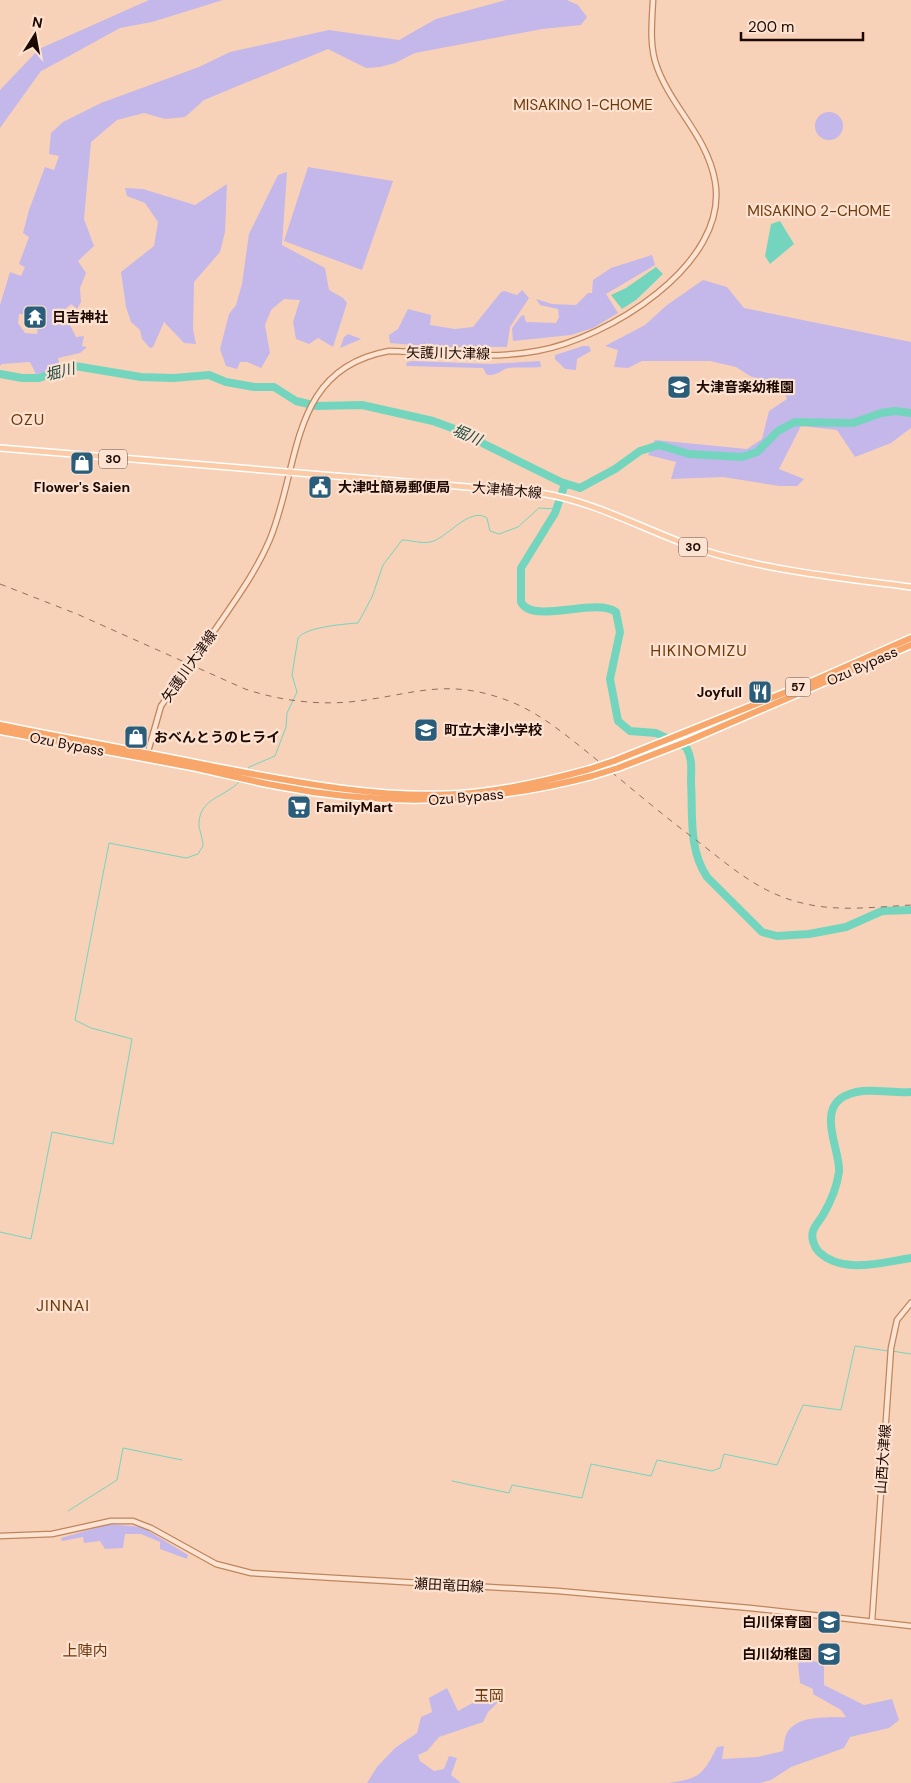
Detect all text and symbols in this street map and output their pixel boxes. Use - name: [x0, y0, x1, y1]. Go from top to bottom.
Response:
- north arrow: [10, 10, 60, 60]
- scale bar: [741, 10, 864, 42]
- text: N: [31, 12, 44, 32]
- text: 200 m: [748, 17, 794, 37]
- district label: MISAKINO 1-CHOME: [513, 95, 653, 115]
- district label: MISAKINO 2-CHOME: [747, 201, 891, 221]
- temple icon: 日吉神社: [22, 304, 48, 330]
- place label: 日吉神社: [52, 308, 108, 326]
- street label: 矢護川大津線: [406, 343, 490, 363]
- water label: 堀川: [43, 358, 79, 385]
- school or university icon: 大津音楽幼稚園: [666, 374, 692, 400]
- place label: 大津音楽幼稚園: [696, 378, 794, 396]
- district label: OZU: [11, 409, 45, 430]
- water label: 堀川: [449, 420, 487, 451]
- road number: 30: [99, 449, 127, 468]
- shop icon: Flower's Saien: [69, 450, 95, 476]
- public building icon: 大津吐簡易郵便局: [307, 474, 333, 500]
- place label: Flower's Saien: [34, 478, 130, 496]
- place label: 大津吐簡易郵便局: [338, 478, 450, 496]
- street label: 大津植木線: [471, 478, 543, 502]
- road number: 30: [679, 538, 707, 556]
- street label: 矢護川大津線: [158, 626, 220, 706]
- district label: HIKINOMIZU: [650, 640, 748, 661]
- street label: Ozu Bypass: [824, 642, 900, 690]
- road number: 57: [786, 678, 810, 696]
- restaurant icon: Joyfull: [747, 679, 773, 705]
- place label: Joyfull: [697, 683, 742, 701]
- school or university icon: 町立大津小学校: [413, 717, 439, 743]
- place label: 町立大津小学校: [444, 721, 542, 739]
- shop icon: おべんとうのヒライ: [123, 724, 149, 750]
- street label: Ozu Bypass: [28, 728, 106, 760]
- place label: おべんとうのヒライ: [154, 728, 280, 746]
- street label: Ozu Bypass: [428, 785, 504, 809]
- supermarket icon: FamilyMart: [286, 794, 312, 820]
- place label: FamilyMart: [316, 798, 393, 816]
- district label: JINNAI: [36, 1295, 90, 1316]
- street label: 山西大津線: [872, 1423, 894, 1495]
- street label: 瀬田竜田線: [414, 1574, 484, 1596]
- school or university icon: 白川保育園: [816, 1609, 842, 1635]
- place label: 白川保育園: [742, 1613, 812, 1631]
- district label: 上陣内: [62, 1641, 108, 1661]
- school or university icon: 白川幼稚園: [816, 1641, 842, 1667]
- place label: 白川幼稚園: [742, 1645, 812, 1663]
- district label: 玉岡: [474, 1686, 504, 1706]

